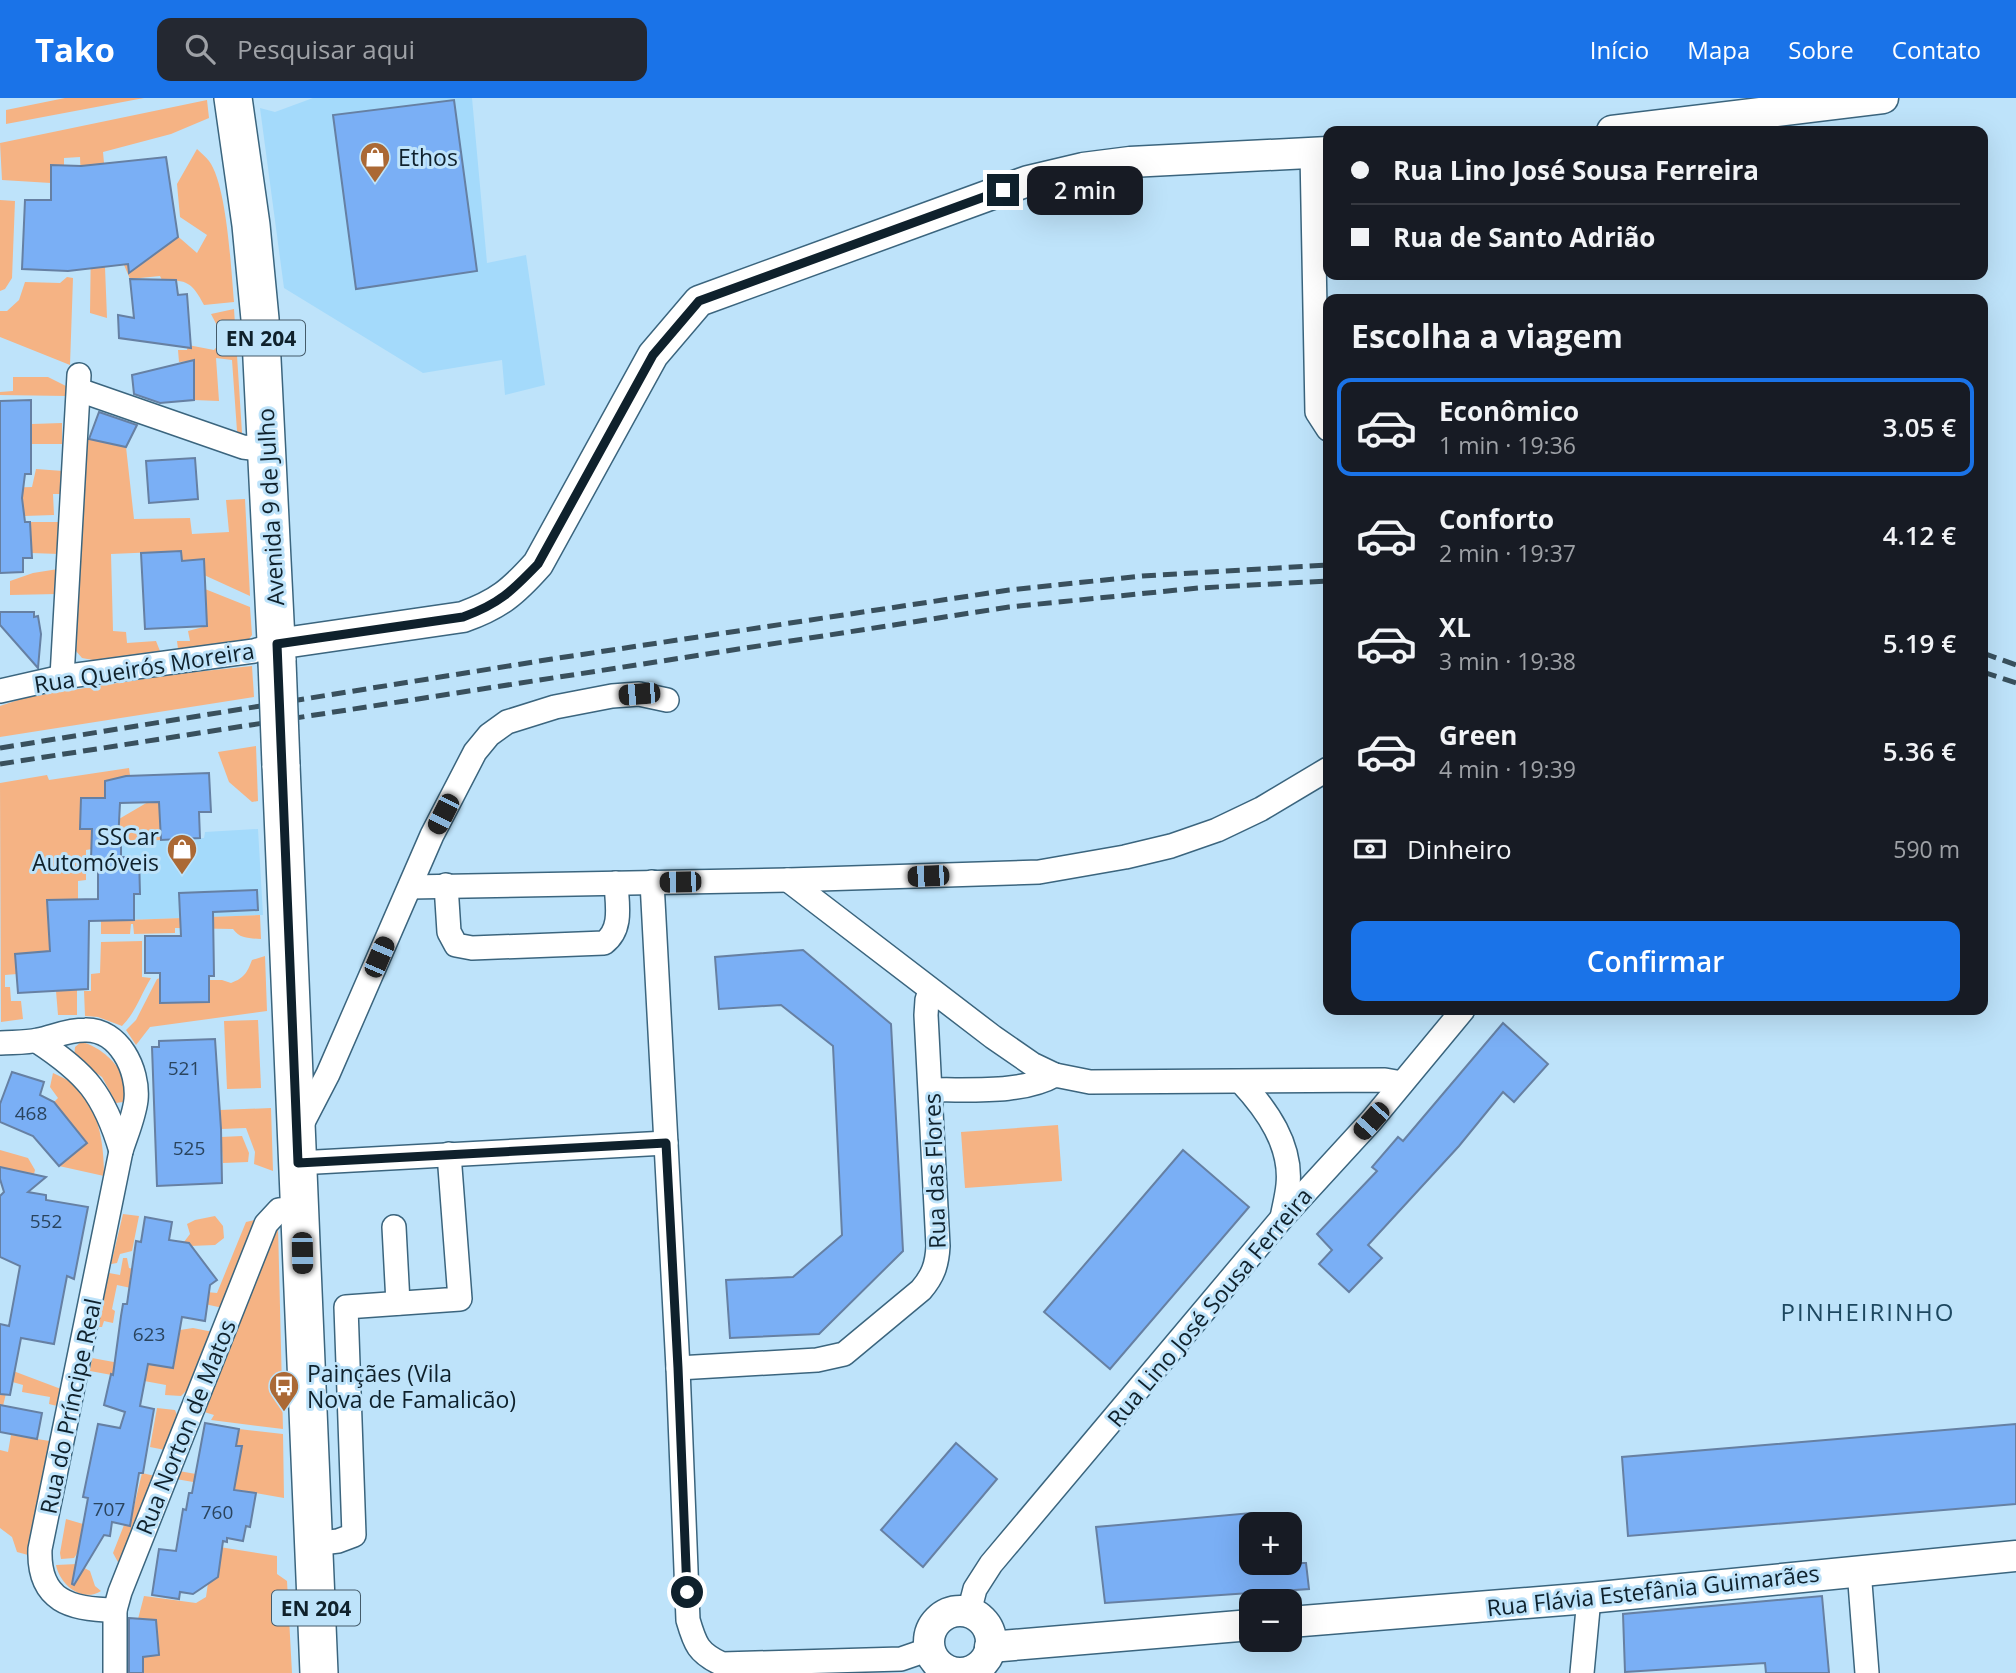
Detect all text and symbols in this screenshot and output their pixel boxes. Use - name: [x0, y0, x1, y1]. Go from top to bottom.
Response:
- search box: [157, 18, 647, 81]
- text: Tako: [35, 27, 115, 72]
- icon: search: [181, 30, 219, 68]
- text: Pesquisar aqui: [237, 31, 415, 67]
- text: Início: [1590, 33, 1649, 66]
- text: Mapa: [1687, 33, 1750, 66]
- text: Sobre: [1788, 33, 1854, 66]
- text: Contato: [1892, 33, 1981, 66]
- shop icon: Ethos: [358, 140, 392, 184]
- place label: Ethos: [398, 141, 458, 173]
- text: Rua Lino José Sousa Ferreira: [1393, 152, 1759, 188]
- callout: 2 min: [1028, 166, 1143, 214]
- route end: [987, 174, 1019, 206]
- text: 2 min: [1054, 174, 1116, 206]
- text: Rua de Santo Adrião: [1393, 219, 1655, 255]
- text: Escolha a viagem: [1351, 314, 1623, 357]
- road number: EN 204: [217, 320, 305, 356]
- text: Econômico: [1439, 393, 1579, 429]
- icon: car: [1355, 396, 1418, 459]
- street label: Avenida 9 de Julho: [249, 407, 291, 607]
- text: 3.05 €: [1883, 409, 1956, 445]
- text: 1 min · 19:36: [1439, 429, 1576, 461]
- text: Conforto: [1439, 501, 1554, 537]
- icon: car: [1355, 504, 1418, 567]
- text: 4.12 €: [1883, 517, 1956, 553]
- text: 2 min · 19:37: [1439, 537, 1576, 569]
- text: XL: [1439, 609, 1471, 645]
- icon: car: [1355, 612, 1418, 675]
- text: 5.19 €: [1883, 625, 1956, 661]
- street label: Rua Queirós Moreira: [31, 634, 257, 700]
- text: 3 min · 19:38: [1439, 645, 1576, 677]
- car: [618, 682, 661, 706]
- text: Green: [1439, 717, 1517, 753]
- icon: car: [1355, 720, 1418, 783]
- text: 5.36 €: [1883, 733, 1956, 769]
- text: 4 min · 19:39: [1439, 753, 1576, 785]
- car: [425, 791, 462, 837]
- place label: SSCar Automóveis: [32, 820, 160, 878]
- icon: cash: [1351, 830, 1389, 868]
- text: Dinheiro: [1407, 831, 1512, 867]
- shop icon: SSCar Automóveis: [165, 832, 199, 876]
- text: 590 m: [1893, 833, 1960, 865]
- car: [907, 865, 950, 887]
- car: [659, 871, 702, 893]
- button: Confirmar: [1351, 921, 1960, 1001]
- car: [362, 934, 397, 980]
- house number: 521: [168, 1055, 200, 1081]
- street label: Rua das Flores: [915, 1093, 953, 1249]
- car: [1350, 1098, 1393, 1144]
- house number: 468: [15, 1100, 47, 1126]
- house number: 525: [173, 1135, 205, 1161]
- street label: Rua Lino José Sousa Ferreira: [1099, 1181, 1319, 1433]
- house number: 552: [30, 1208, 62, 1234]
- car: [292, 1232, 313, 1274]
- street label: Rua do Príncipe Real: [32, 1295, 108, 1517]
- district label: PINHEIRINHO: [1781, 1295, 1955, 1328]
- street label: Rua Norton de Matos: [127, 1315, 243, 1539]
- house number: 623: [133, 1321, 165, 1347]
- place label: Painçães (Vila Nova de Famalicão): [307, 1357, 516, 1415]
- bus stop icon: Painçães (Vila Nova de Famalicão): [267, 1369, 301, 1413]
- house number: 707: [93, 1496, 125, 1522]
- house number: 760: [201, 1499, 233, 1525]
- map controls: [1239, 1512, 1302, 1652]
- button: +: [1239, 1512, 1302, 1575]
- street label: Rua Flávia Estefânia Guimarães: [1485, 1557, 1821, 1623]
- route start: [671, 1576, 703, 1608]
- button: −: [1239, 1589, 1302, 1652]
- road number: EN 204: [272, 1590, 360, 1626]

